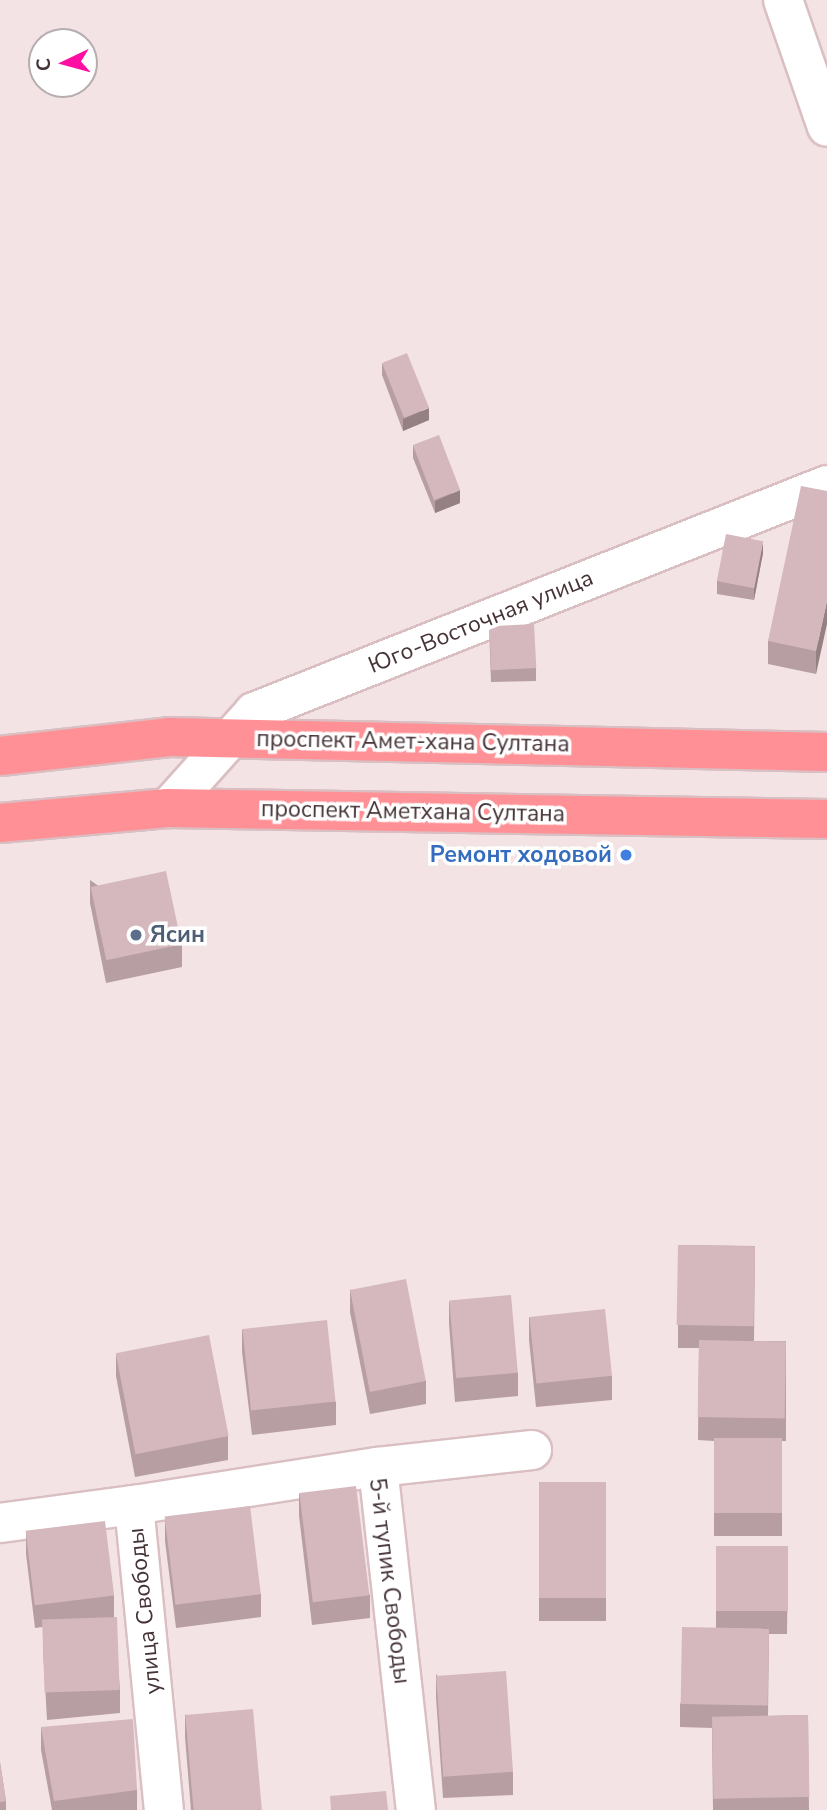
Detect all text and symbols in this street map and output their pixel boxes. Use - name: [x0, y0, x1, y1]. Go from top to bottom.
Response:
- north arrow: [28, 28, 98, 98]
- text: С: [31, 57, 58, 72]
- street label: Юго-Восточная улица: [365, 564, 597, 680]
- street label: проспект Амет-хана Султана: [256, 725, 570, 759]
- street label: проспект Аметхана Султана: [261, 796, 565, 828]
- place label: Ремонт ходовой: [430, 841, 612, 869]
- marker: Ремонт ходовой: [618, 847, 634, 863]
- place label: Ясин: [150, 921, 205, 949]
- marker: Ясин: [128, 927, 144, 943]
- street label: 5-й тупик Свободы: [363, 1476, 415, 1686]
- street label: улица Свободы: [123, 1526, 167, 1696]

